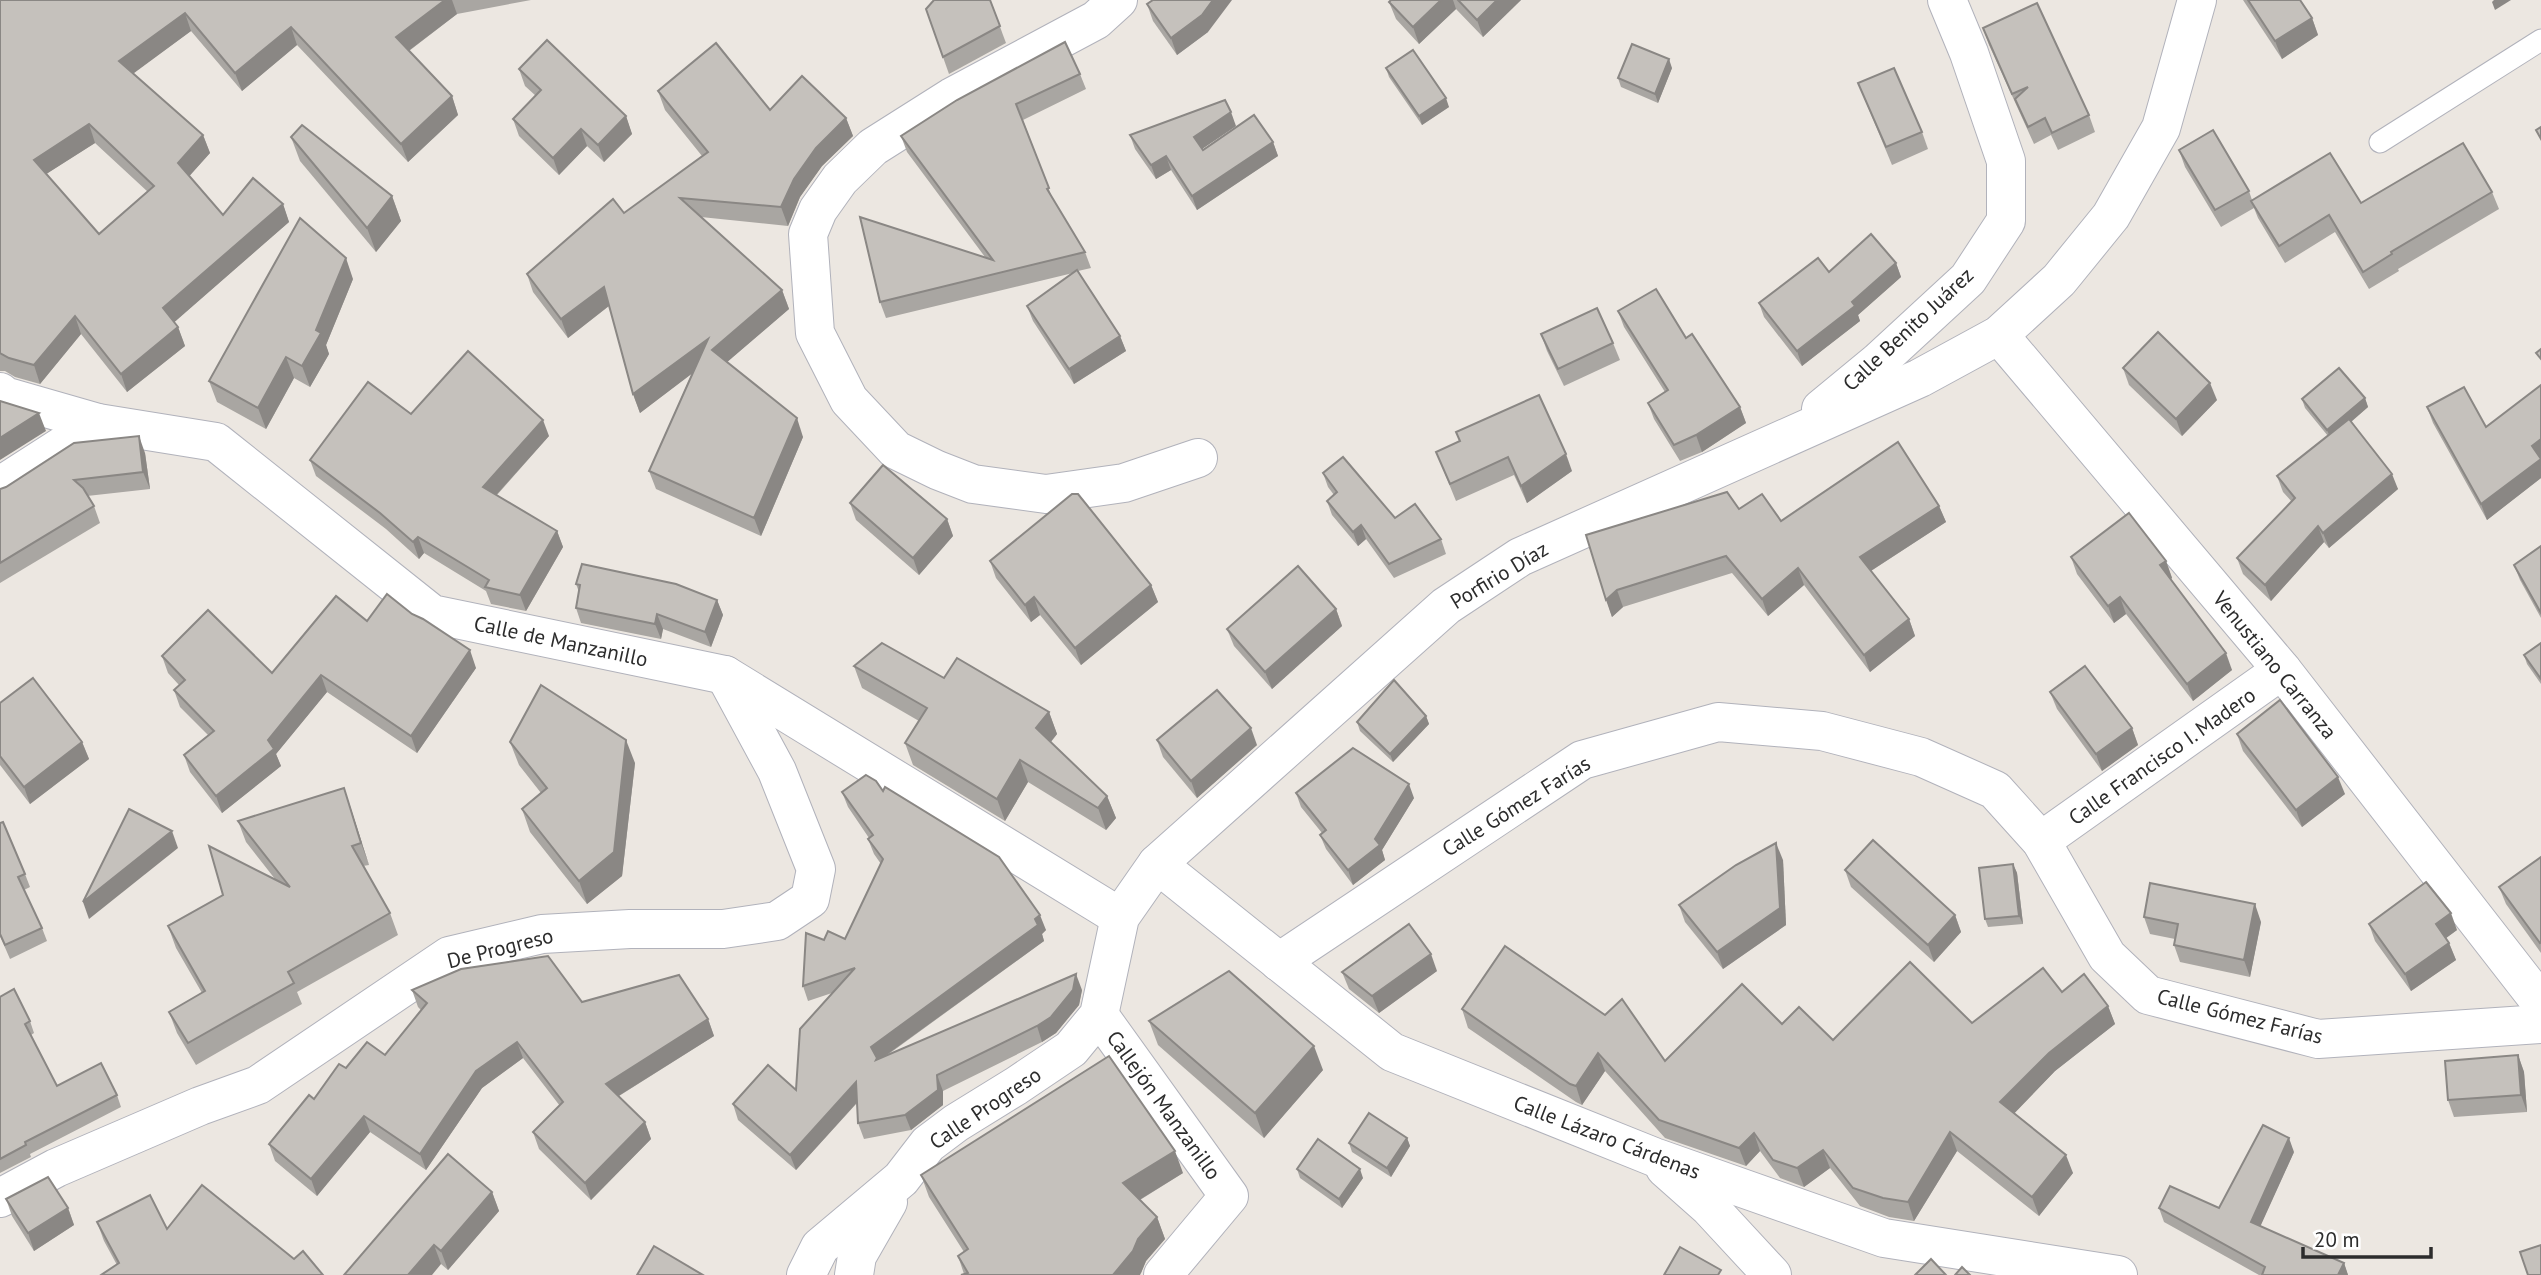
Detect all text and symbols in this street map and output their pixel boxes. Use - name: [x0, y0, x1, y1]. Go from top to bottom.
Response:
- street label: Calle Benito Juárez: [1837, 261, 1979, 397]
- street label: Porfirio Díaz: [1445, 535, 1553, 615]
- street label: Venustiano Carranza: [2206, 585, 2343, 744]
- street label: Calle de Manzanillo: [472, 609, 650, 673]
- street label: Calle Francisco I. Madero: [2063, 681, 2261, 831]
- street label: Calle Gómez Farías: [1437, 750, 1595, 862]
- street label: De Progreso: [444, 922, 556, 974]
- street label: Calle Gómez Farías: [2154, 982, 2326, 1050]
- street label: Callejón Manzanillo: [1101, 1025, 1227, 1185]
- street label: Calle Progreso: [924, 1061, 1046, 1155]
- street label: Calle Lázaro Cárdenas: [1510, 1089, 1704, 1185]
- scale bar: [2303, 1216, 2431, 1260]
- text: 20 m: [2314, 1226, 2360, 1253]

